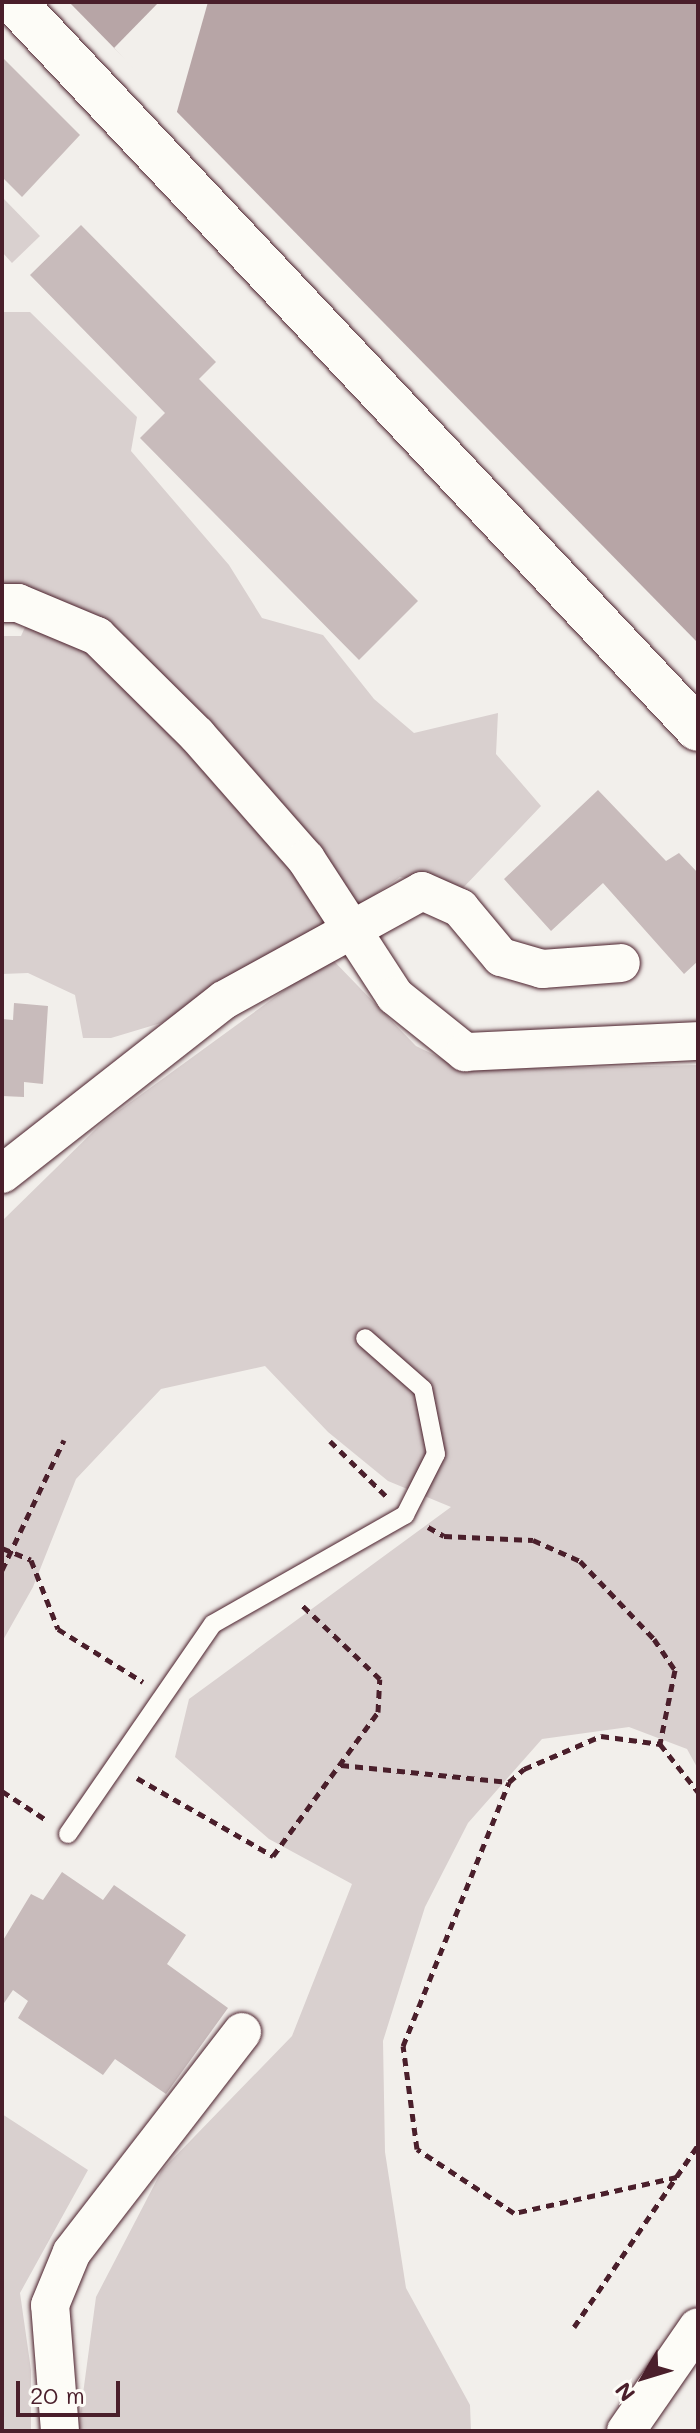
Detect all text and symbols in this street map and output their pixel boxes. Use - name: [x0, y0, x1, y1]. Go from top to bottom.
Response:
- north arrow: [604, 2337, 684, 2417]
- scale bar: [20, 2365, 124, 2415]
- text: N: [608, 2377, 641, 2408]
- text: 20 m: [30, 2379, 85, 2410]

